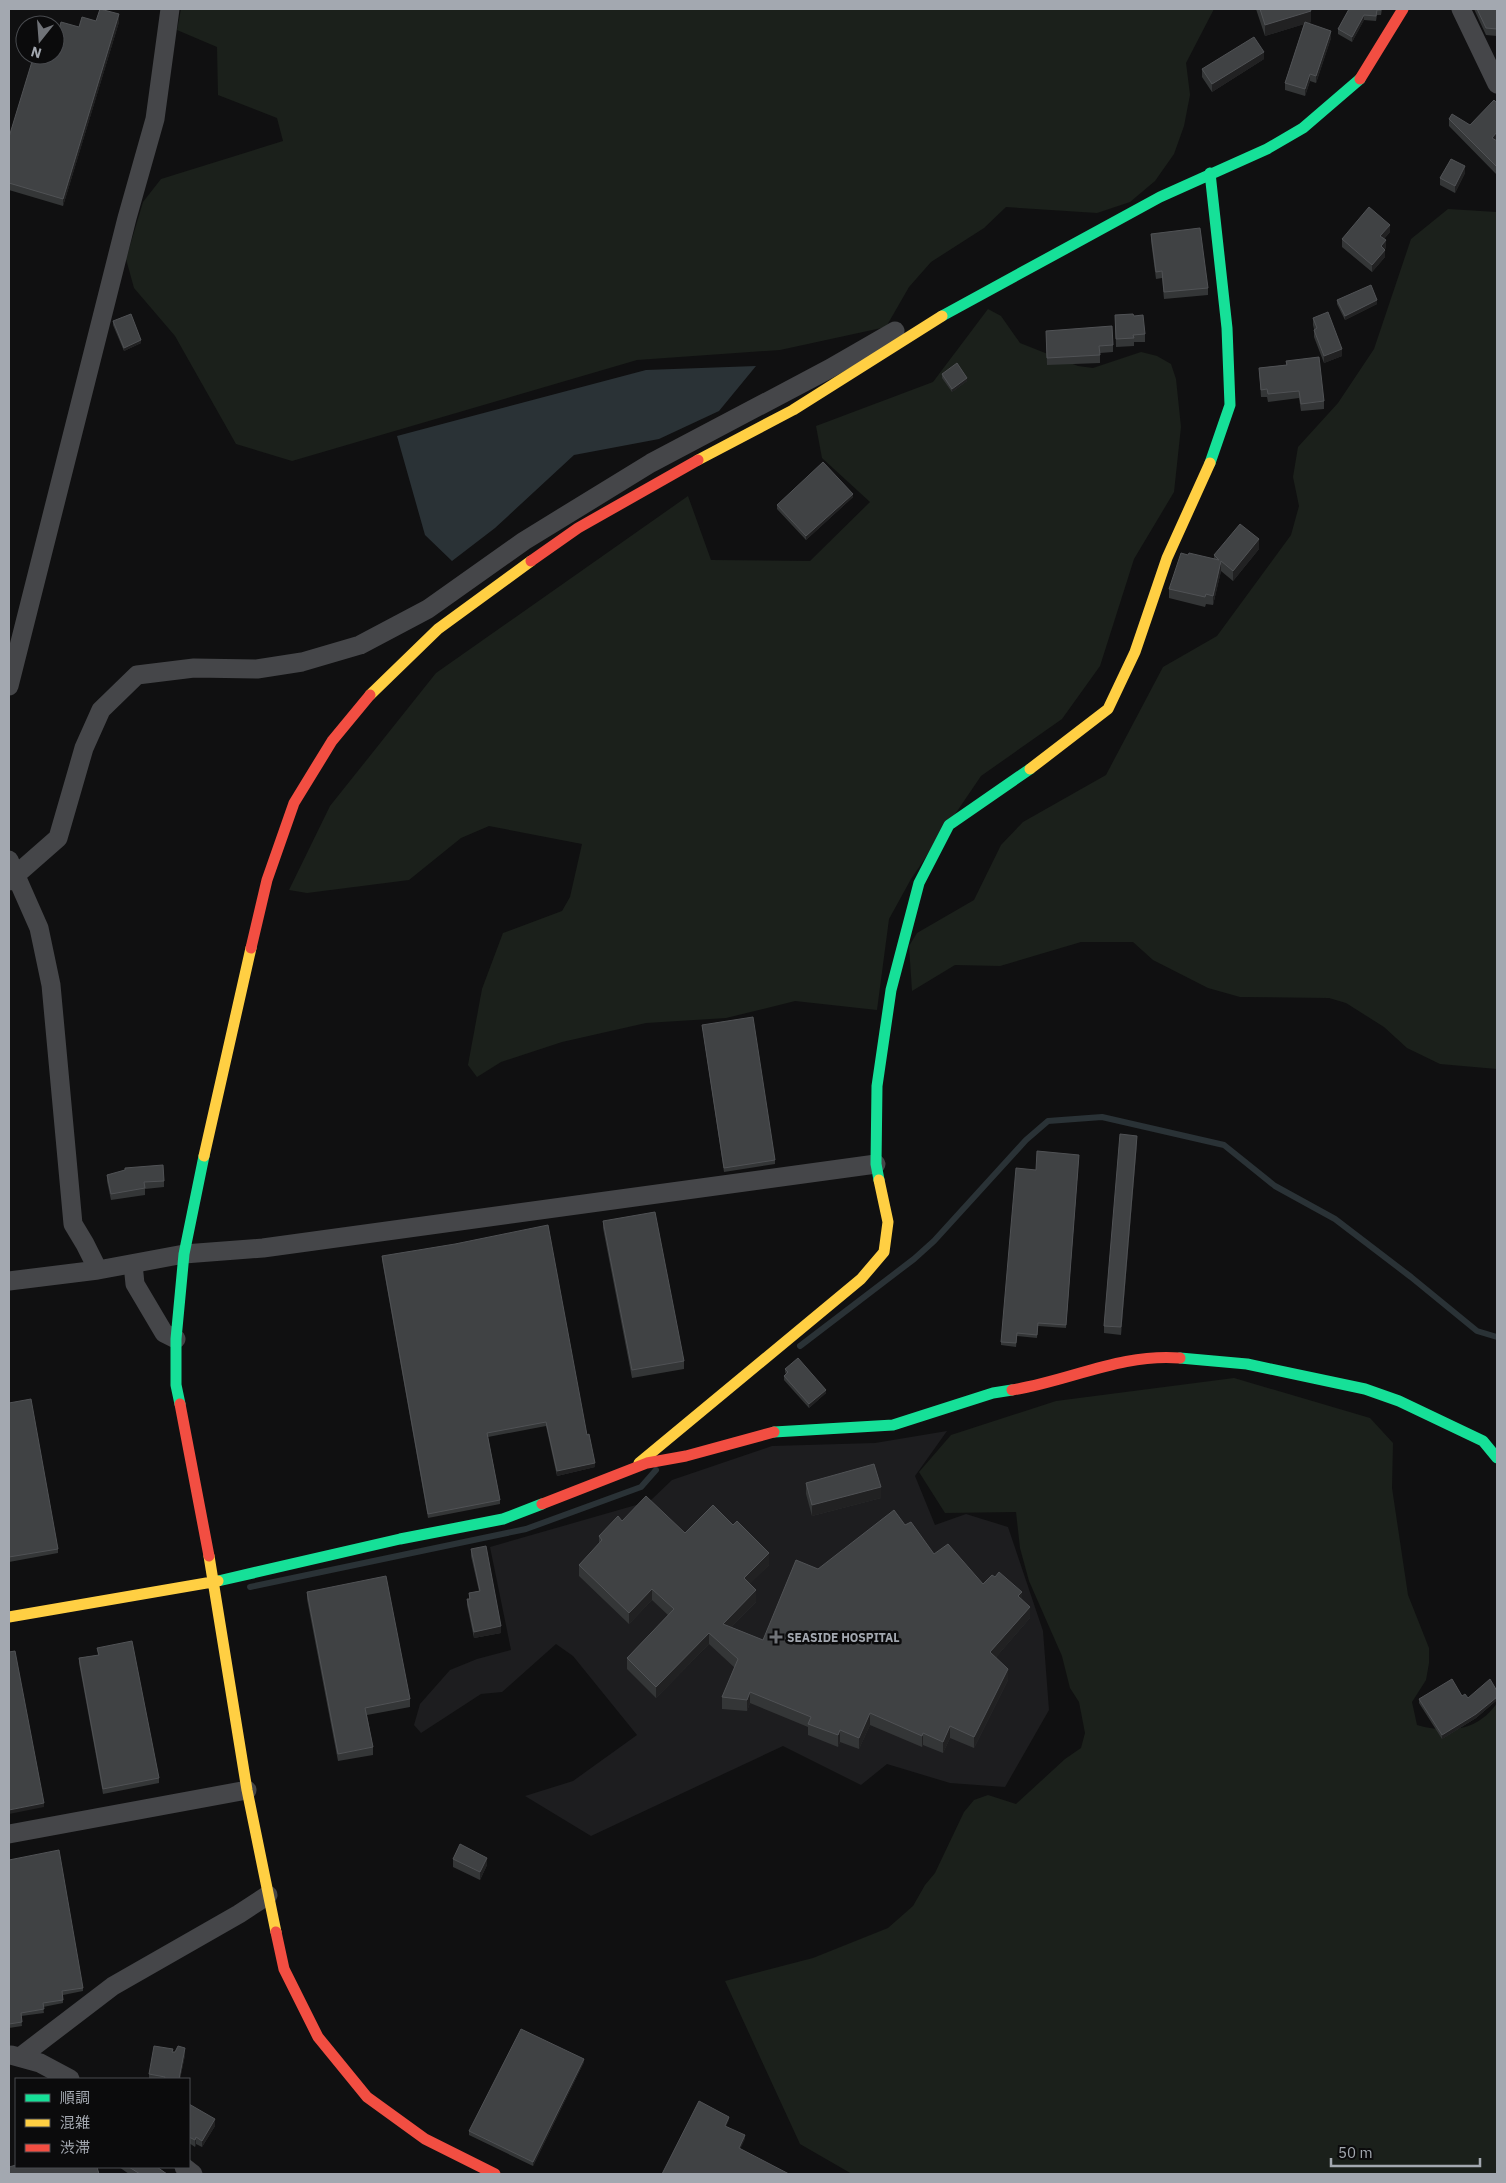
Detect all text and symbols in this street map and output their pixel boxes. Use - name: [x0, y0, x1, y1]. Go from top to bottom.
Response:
- north arrow: [15, 15, 65, 65]
- text: N: [29, 42, 44, 63]
- marker: SEASIDE HOSPITAL: [769, 1630, 783, 1644]
- place label: SEASIDE HOSPITAL: [787, 1630, 900, 1645]
- legend: [15, 2078, 190, 2168]
- text: 順調: [60, 2088, 90, 2107]
- text: 混雑: [60, 2113, 90, 2132]
- scale bar: [1331, 2136, 1480, 2168]
- text: 渋滞: [60, 2138, 90, 2157]
- text: 50 m: [1338, 2143, 1373, 2162]

